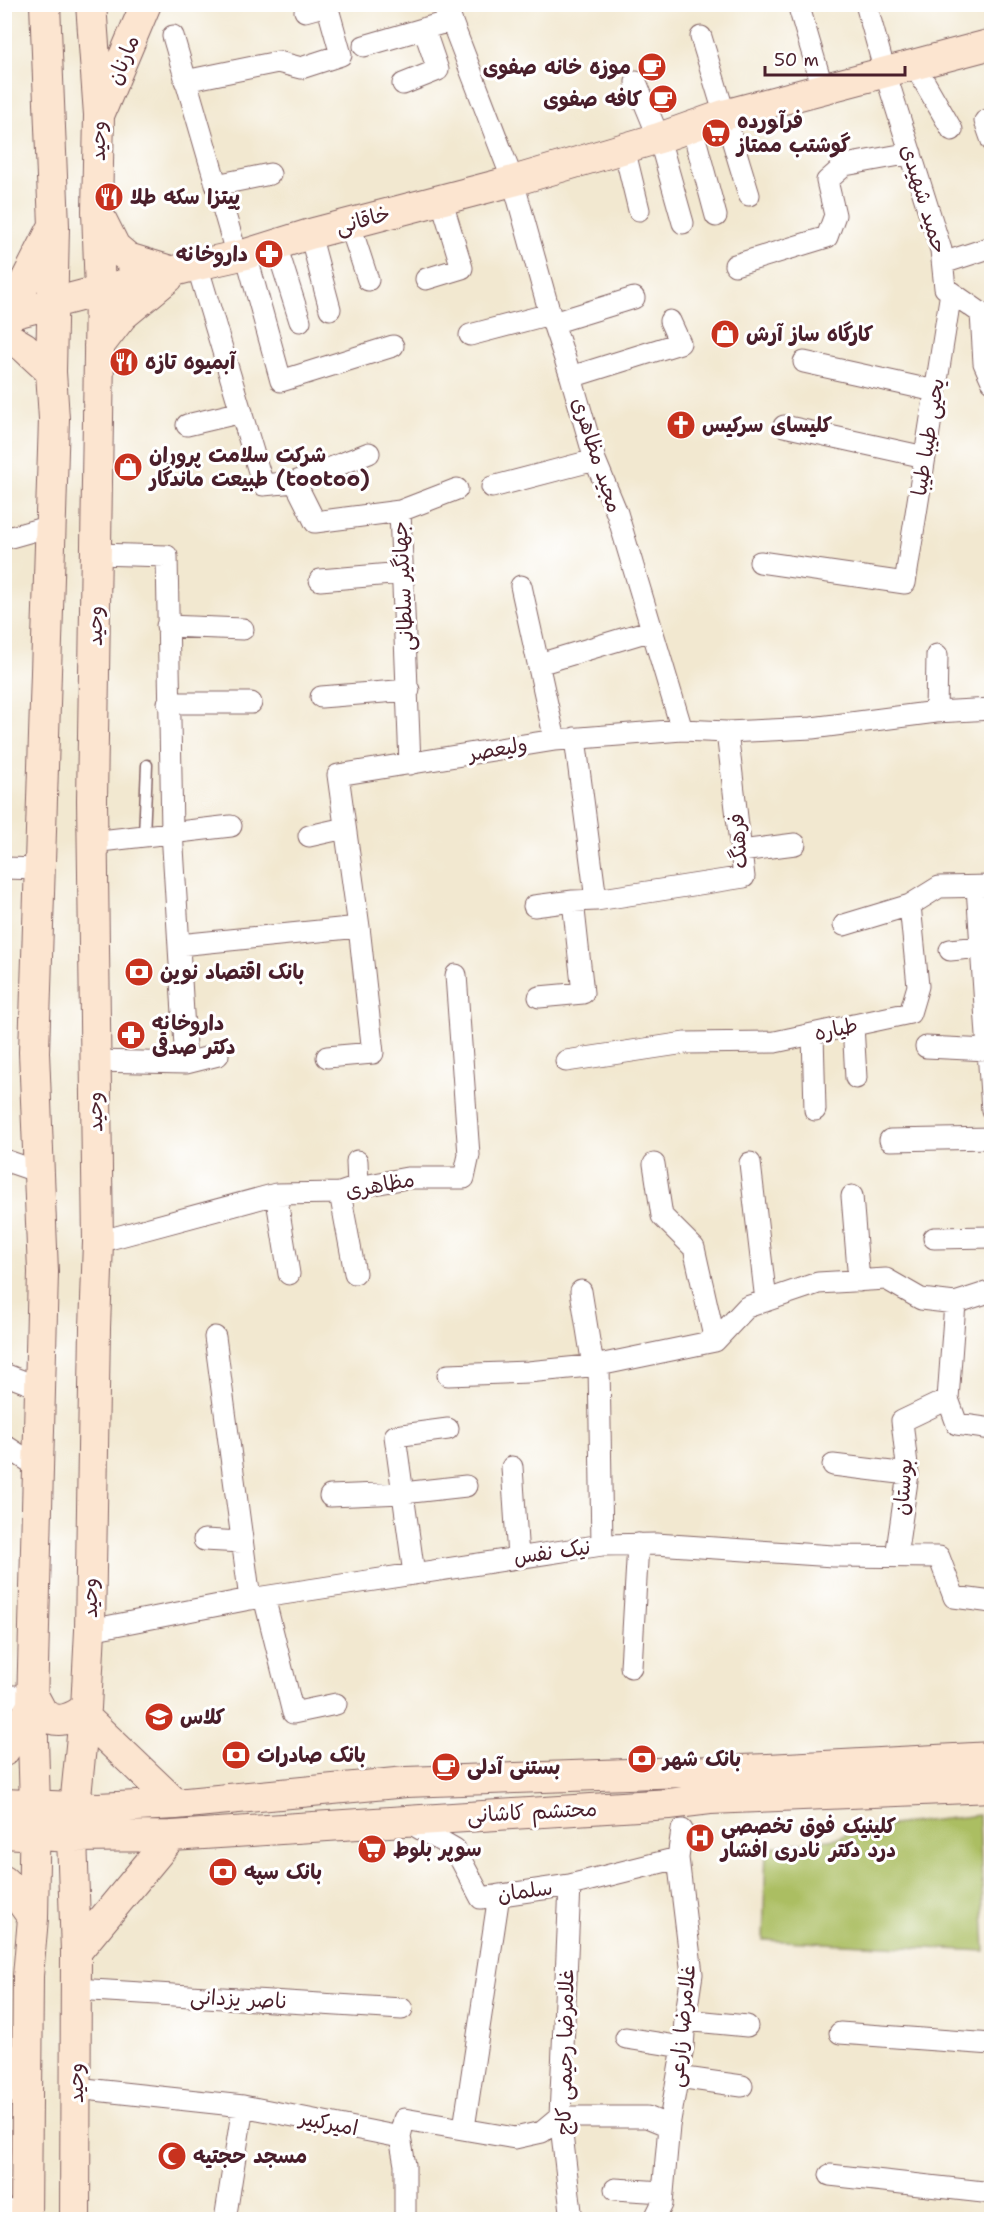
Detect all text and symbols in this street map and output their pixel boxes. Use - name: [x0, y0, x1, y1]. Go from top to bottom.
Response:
- street label: مارنان: [100, 31, 146, 89]
- scale bar: [765, 39, 904, 77]
- text: 50 m: [774, 48, 819, 72]
- cafe icon: موزه خانه صفوی: [636, 51, 668, 83]
- place label: موزه خانه صفوی: [483, 53, 631, 81]
- cafe icon: کافه صفوی: [647, 83, 679, 115]
- place label: کافه صفوی: [543, 85, 643, 113]
- place label: فرآورده گوشتب ممتاز: [735, 107, 851, 159]
- supermarket icon: فرآورده گوشتب ممتاز: [700, 117, 732, 149]
- street label: وحید: [84, 121, 112, 161]
- street label: حمید شهیدی: [894, 141, 954, 257]
- restaurant icon: پیتزا سکه طلا: [93, 181, 125, 213]
- place label: پیتزا سکه طلا: [130, 183, 240, 211]
- street label: خاقانی: [333, 199, 393, 241]
- pharmacy icon: داروخانه: [253, 238, 285, 270]
- place label: داروخانه: [176, 240, 248, 268]
- shop icon: کارگاه ساز آرش: [709, 318, 741, 350]
- place label: کارگاه ساز آرش: [746, 320, 874, 348]
- restaurant icon: آبمیوه تازه: [108, 346, 140, 378]
- place label: آبمیوه تازه: [145, 348, 237, 376]
- street label: یحیی طیبا طیبا: [905, 376, 951, 498]
- street label: مجید مظاهری: [565, 394, 629, 516]
- church icon: کلیسای سرکیس: [665, 409, 697, 441]
- place label: کلیسای سرکیس: [702, 411, 833, 439]
- place label: شرکت سلامت پروران طبیعت ماندگار (tootoo): [148, 441, 370, 493]
- shop icon: شرکت سلامت پروران طبیعت ماندگار (tootoo): [112, 451, 144, 483]
- street label: جهانگیر سلطانی: [386, 520, 420, 652]
- street label: وحید: [81, 606, 109, 646]
- street label: ولیعصر: [464, 730, 530, 768]
- street label: فرهنگ: [722, 812, 754, 870]
- bank icon: بانک اقتصاد نوین: [123, 956, 155, 988]
- place label: بانک اقتصاد نوین: [160, 958, 304, 986]
- place label: داروخانه دکتر صدقی: [152, 1009, 235, 1061]
- street label: طیاره: [812, 1011, 860, 1047]
- pharmacy icon: داروخانه دکتر صدقی: [115, 1019, 147, 1051]
- street label: وحید: [81, 1092, 109, 1132]
- street label: مظاهری: [343, 1165, 417, 1205]
- street label: بوستان: [887, 1457, 919, 1517]
- street label: نیک نفس: [512, 1533, 592, 1571]
- street label: وحید: [76, 1578, 104, 1618]
- school or university icon: کلاس: [143, 1701, 175, 1733]
- place label: کلاس: [180, 1703, 226, 1731]
- bank icon: بانک صادرات: [220, 1739, 252, 1771]
- place label: بانک صادرات: [257, 1741, 366, 1769]
- bank icon: بانک شهر: [626, 1743, 658, 1775]
- place label: بانک شهر: [661, 1745, 741, 1773]
- cafe icon: بستنی آدلی: [430, 1751, 462, 1783]
- place label: بستنی آدلی: [467, 1753, 560, 1781]
- street label: محتشم کاشانی: [466, 1795, 598, 1831]
- place label: کلینیک فوق تخصصی درد دکتر نادری افشار: [719, 1812, 897, 1864]
- hospital icon: کلینیک فوق تخصصی درد دکتر نادری افشار: [684, 1822, 716, 1854]
- supermarket icon: سوپر بلوط: [356, 1833, 388, 1865]
- place label: سوپر بلوط: [393, 1835, 482, 1863]
- bank icon: بانک سپه: [207, 1856, 239, 1888]
- place label: بانک سپه: [244, 1858, 322, 1886]
- street label: سلمان: [496, 1873, 554, 1909]
- street label: غلامرضا زارعی: [662, 1963, 702, 2089]
- street label: غلامرضا رحیمی کاج: [550, 1969, 580, 2135]
- street label: ناصر یزدانی: [190, 1982, 288, 2016]
- street label: وحید: [62, 2063, 90, 2103]
- street label: امیرکبیر: [295, 2103, 361, 2142]
- mosque icon: مسجد حجتیه: [156, 2140, 188, 2172]
- place label: مسجد حجتیه: [193, 2142, 307, 2170]

